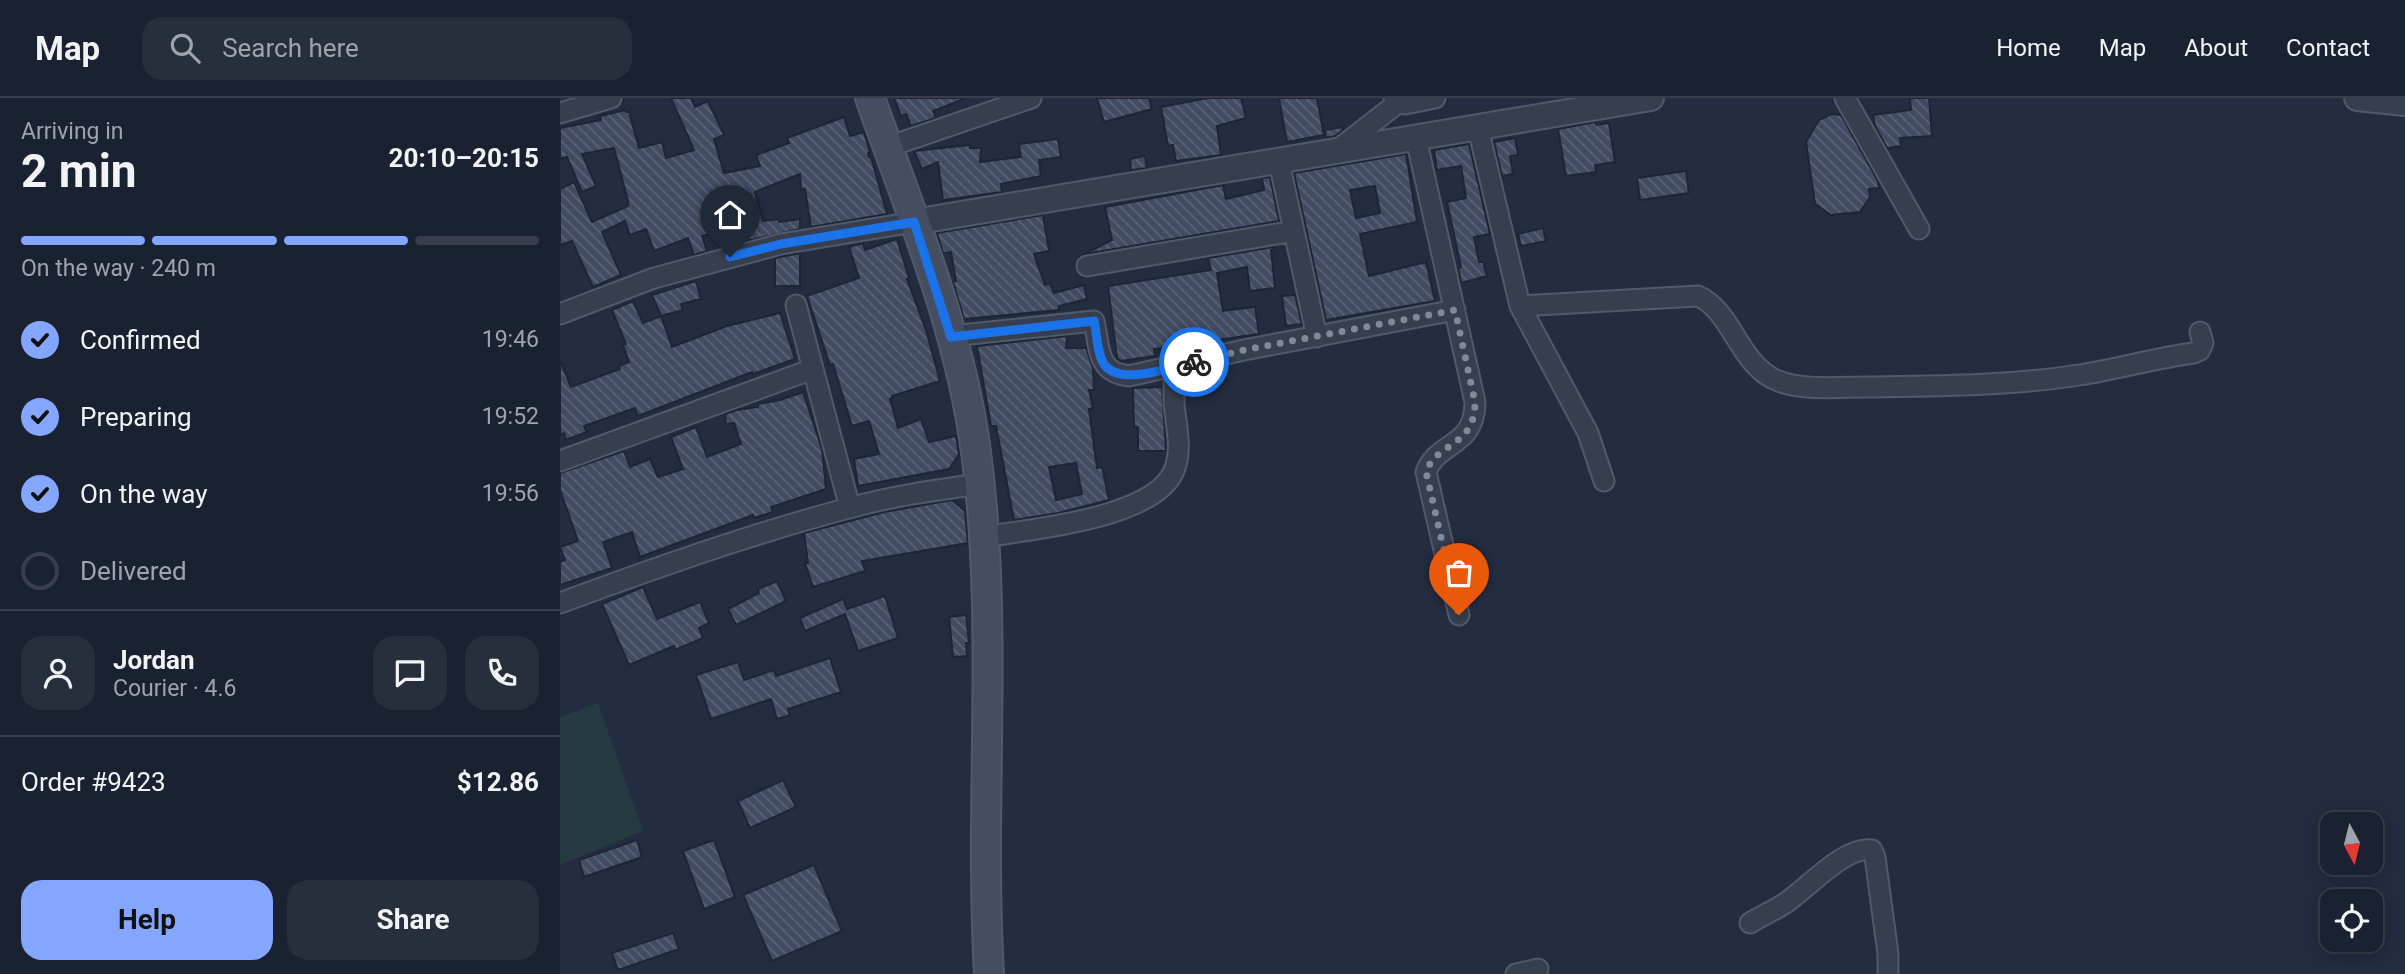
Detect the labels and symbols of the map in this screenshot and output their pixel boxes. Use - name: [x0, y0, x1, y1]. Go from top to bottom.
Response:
- pin: [700, 185, 760, 257]
- courier: [1159, 327, 1229, 397]
- pin: [1429, 543, 1489, 615]
- north arrow: [2320, 812, 2384, 875]

